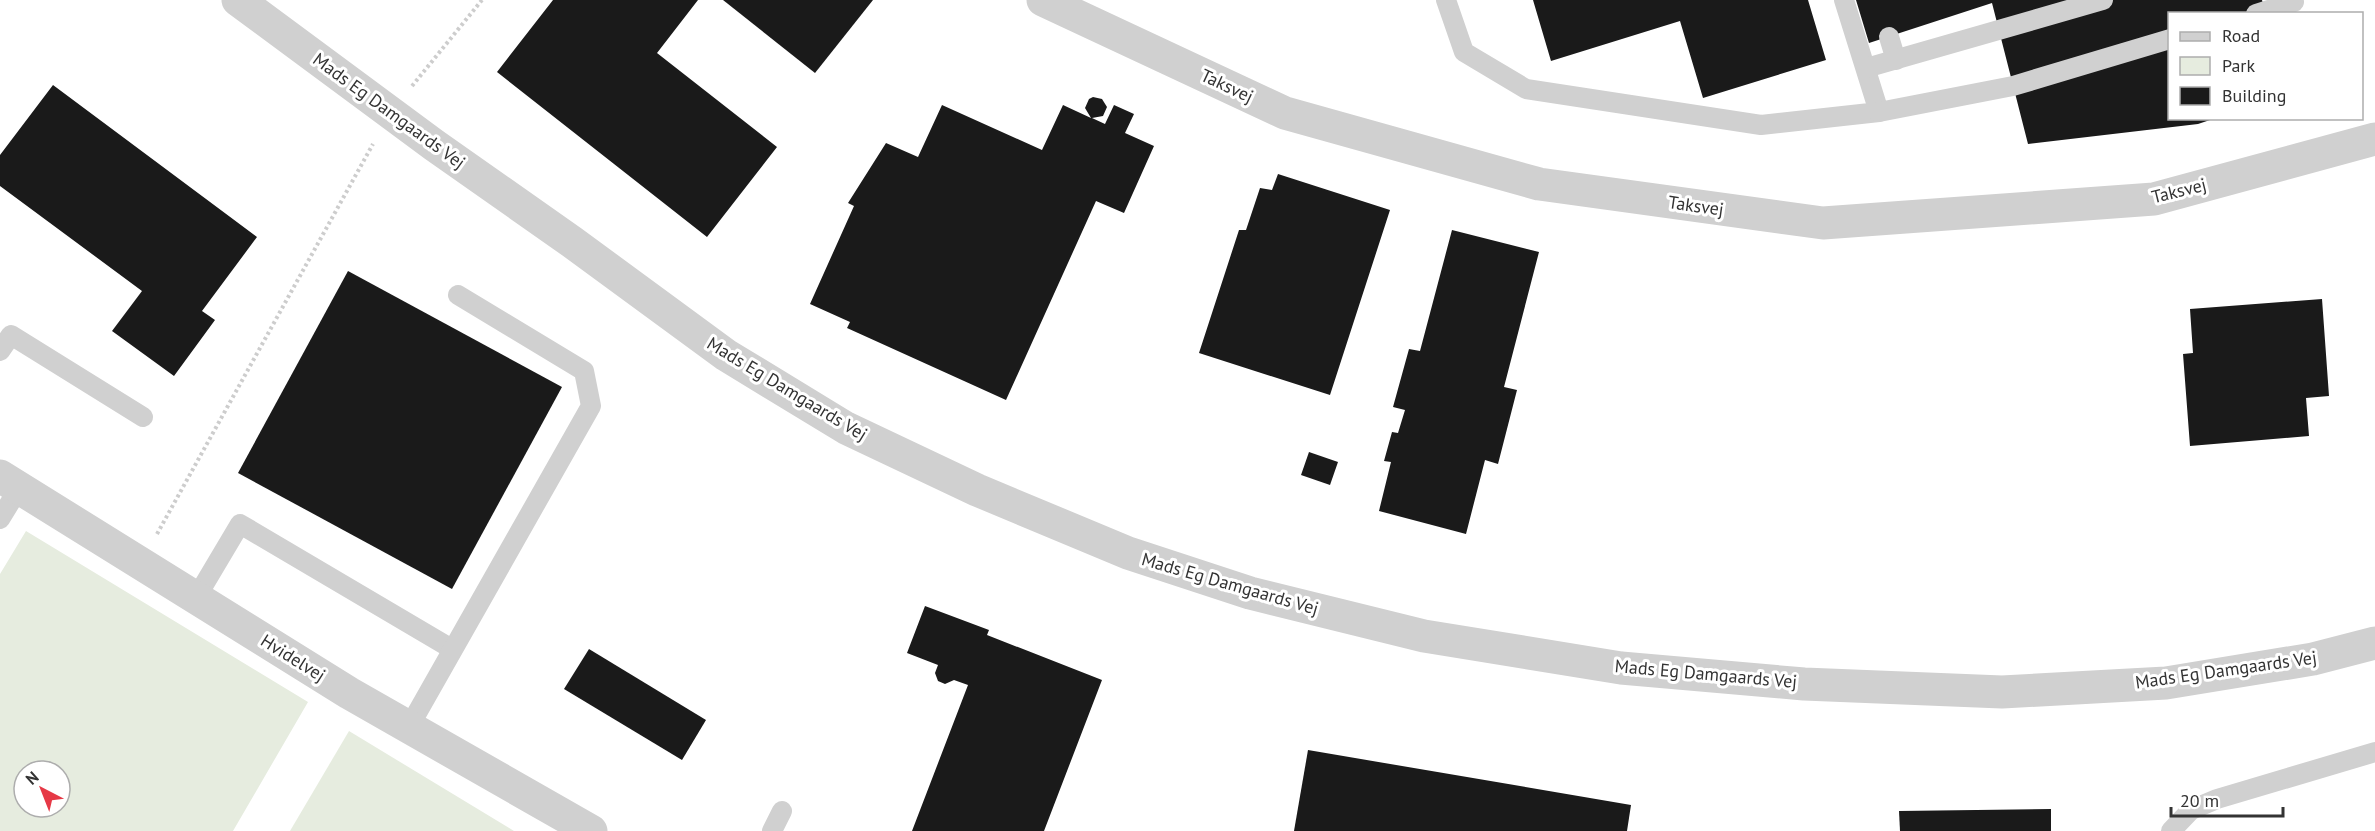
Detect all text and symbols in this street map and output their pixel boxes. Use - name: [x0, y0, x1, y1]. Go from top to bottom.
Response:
- legend: [2168, 12, 2363, 120]
- text: Road: [2222, 24, 2260, 47]
- street label: Mads Eg Damgaards Vej: [309, 48, 470, 174]
- text: Park: [2222, 54, 2255, 77]
- street label: Taksvej: [1197, 63, 1257, 108]
- text: Building: [2222, 84, 2286, 107]
- street label: Taksvej: [2149, 173, 2209, 208]
- street label: Taksvej: [1667, 190, 1725, 221]
- street label: Mads Eg Damgaards Vej: [703, 332, 872, 446]
- street label: Mads Eg Damgaards Vej: [1139, 547, 1321, 620]
- street label: Hvidelvej: [257, 629, 330, 686]
- street label: Mads Eg Damgaards Vej: [2134, 645, 2318, 694]
- street label: Mads Eg Damgaards Vej: [1614, 654, 1798, 693]
- north arrow: [12, 759, 72, 819]
- text: N: [21, 767, 43, 789]
- scale bar: [2171, 780, 2284, 818]
- text: 20 m: [2180, 789, 2219, 812]

